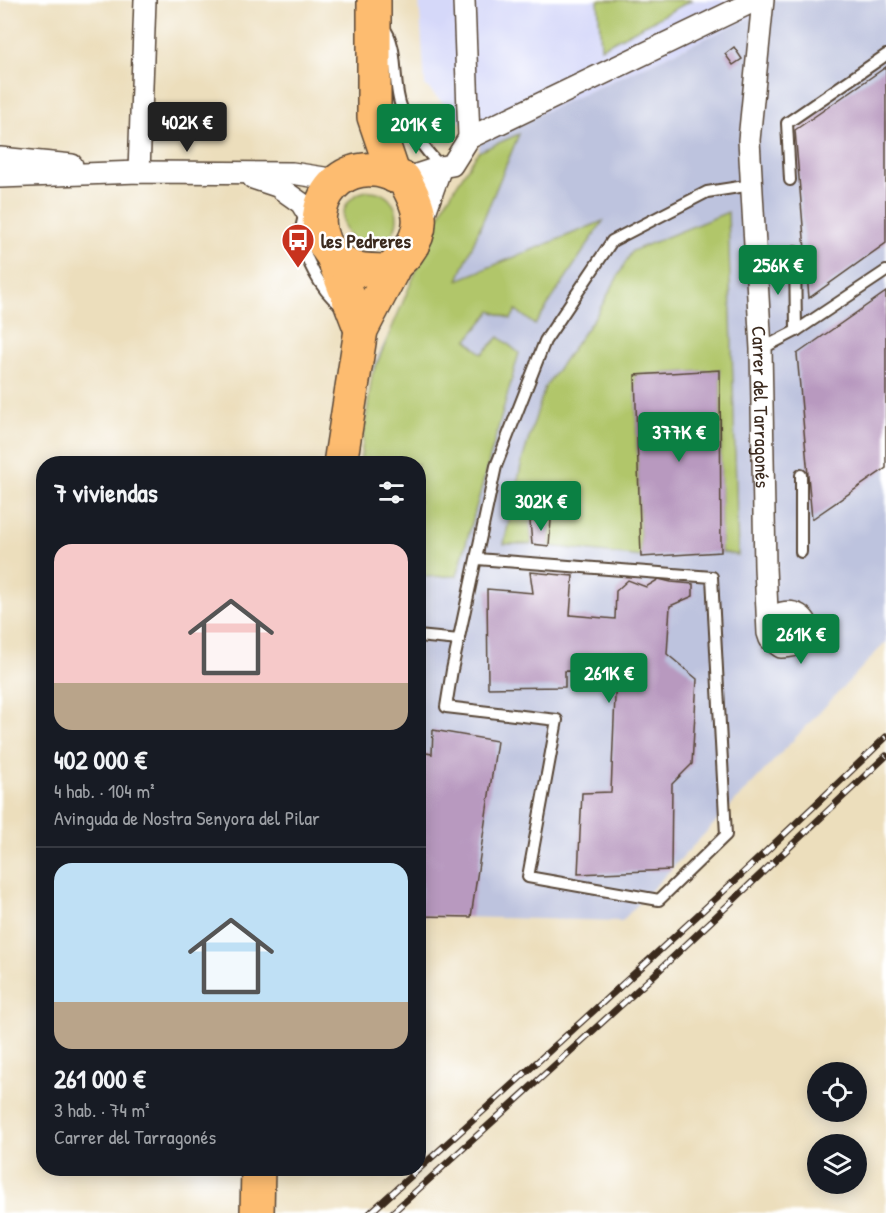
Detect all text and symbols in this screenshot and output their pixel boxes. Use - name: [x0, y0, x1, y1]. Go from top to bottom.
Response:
- pin: 402K €: [138, 102, 236, 153]
- pin: 201K €: [367, 104, 465, 155]
- text: 402K €: [162, 108, 212, 135]
- text: 201K €: [391, 110, 441, 137]
- bus stop icon: les Pedreres: [280, 222, 316, 269]
- place label: les Pedreres: [321, 227, 411, 254]
- pin: 256K €: [729, 245, 827, 296]
- text: 256K €: [753, 251, 803, 278]
- street label: Carrer del Tarragonés: [746, 325, 777, 489]
- pin: 377K €: [630, 412, 728, 463]
- text: 377K €: [652, 418, 706, 445]
- text: 7 viviendas: [54, 475, 158, 510]
- icon: filters: [375, 476, 408, 509]
- pin: 302K €: [492, 481, 590, 532]
- text: 302K €: [515, 487, 567, 514]
- icon: home: [177, 583, 285, 691]
- pin: 261K €: [752, 614, 850, 665]
- text: 261K €: [776, 620, 826, 647]
- pin: 261K €: [560, 653, 658, 704]
- text: 261K €: [584, 659, 634, 686]
- text: 402 000 €: [54, 742, 147, 777]
- text: 4 hab. · 104 m²: [54, 777, 155, 804]
- text: Avinguda de Nostra Senyora del Pilar: [54, 804, 320, 831]
- icon: home: [177, 902, 285, 1010]
- text: 261 000 €: [54, 1061, 145, 1096]
- map controls: [807, 1062, 867, 1194]
- button: locate: [807, 1062, 867, 1122]
- text: 3 hab. · 74 m²: [54, 1096, 150, 1123]
- text: Carrer del Tarragonés: [54, 1123, 216, 1150]
- button: layers: [807, 1134, 867, 1194]

